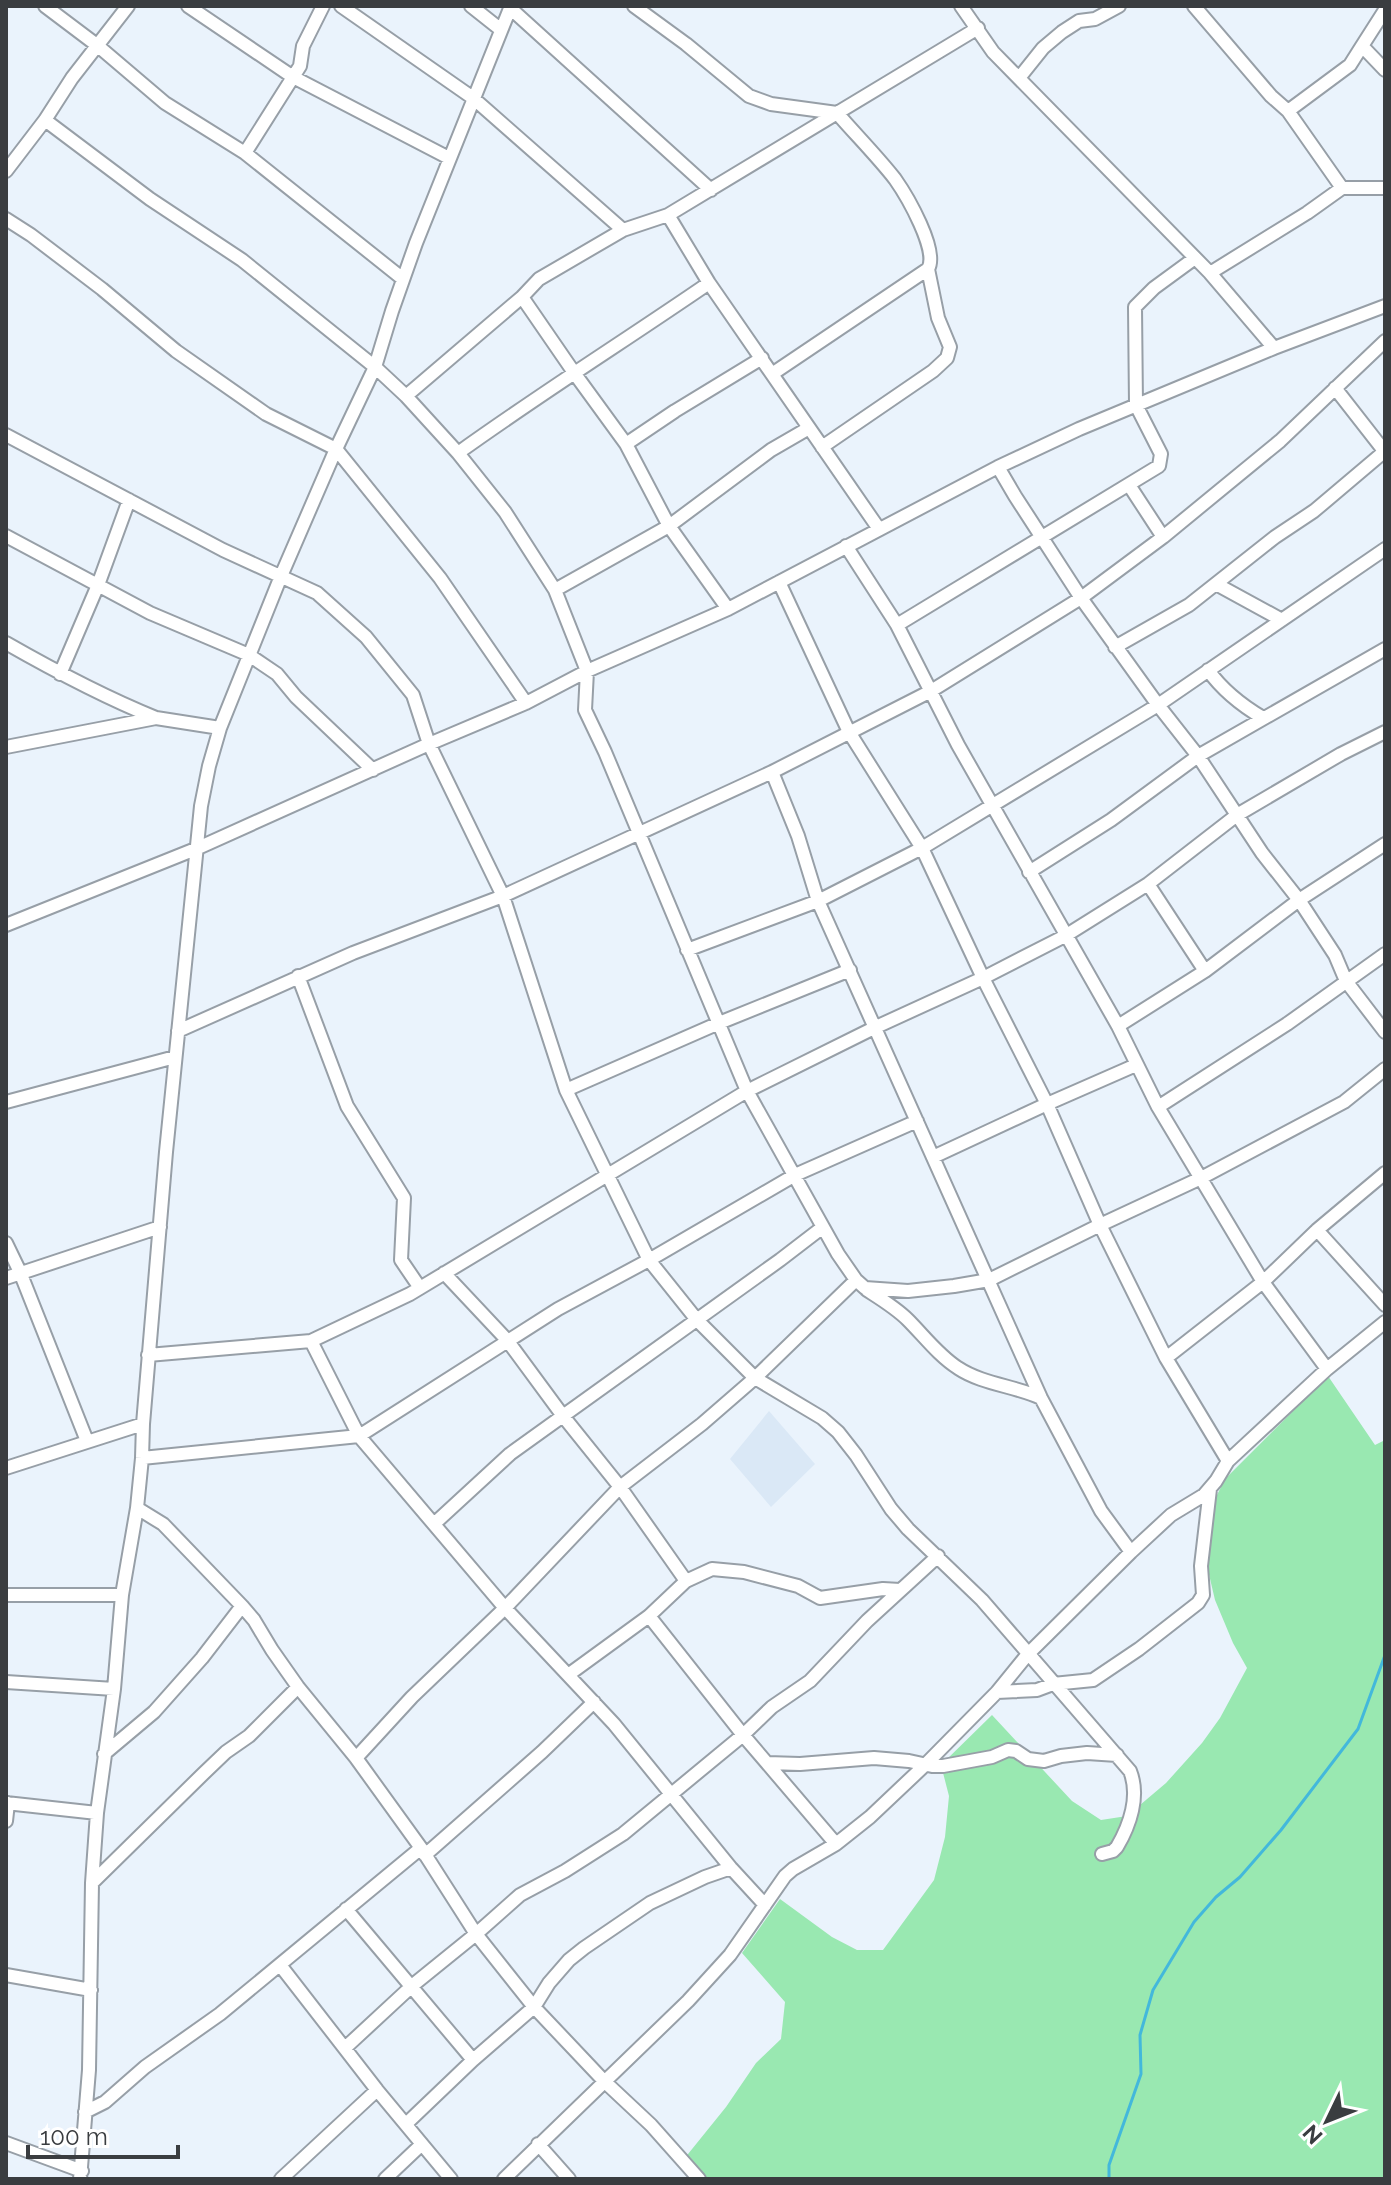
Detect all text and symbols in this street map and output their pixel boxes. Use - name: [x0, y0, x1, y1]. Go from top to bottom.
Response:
- north arrow: [1287, 2081, 1367, 2161]
- scale bar: [28, 2109, 178, 2159]
- text: N: [1297, 2120, 1328, 2150]
- text: 100 m: [40, 2122, 108, 2151]

